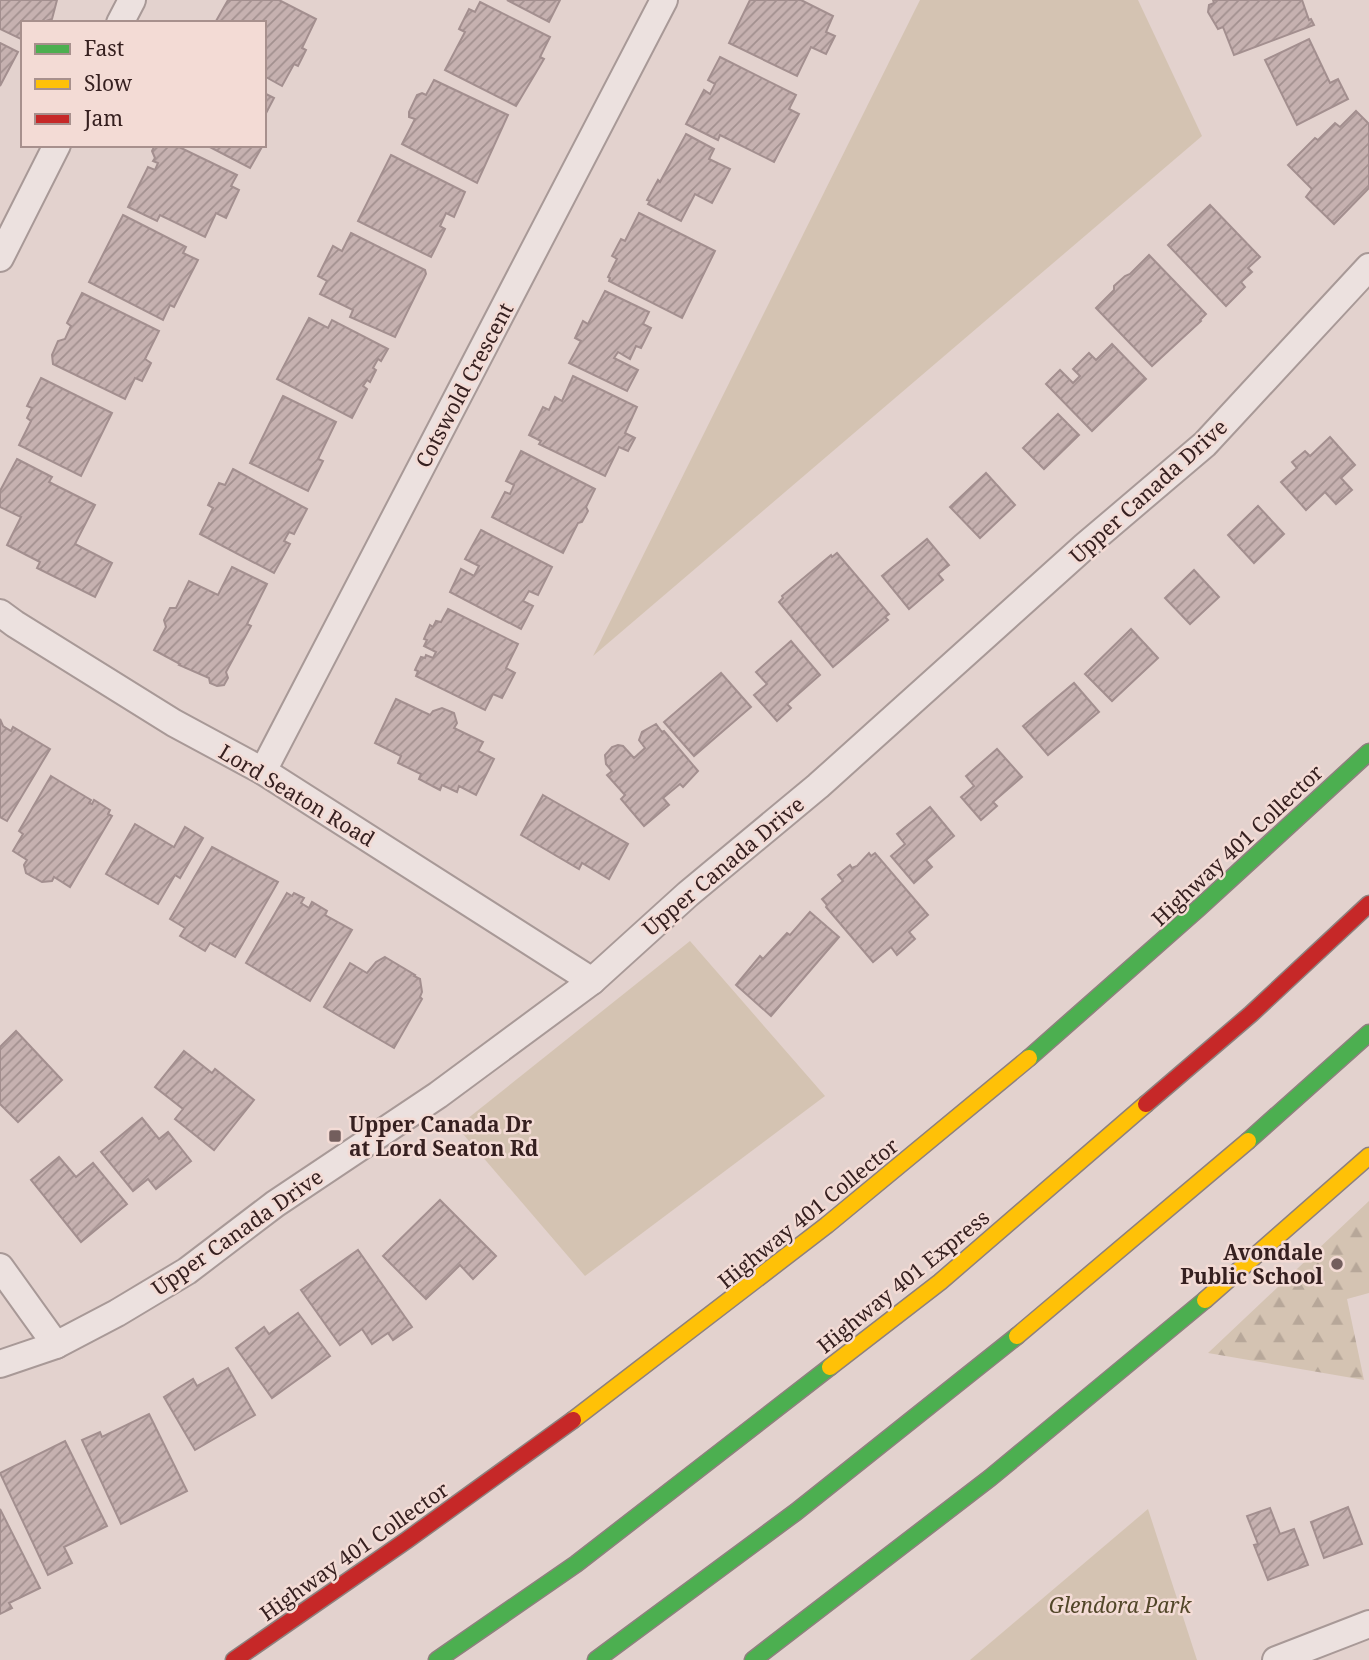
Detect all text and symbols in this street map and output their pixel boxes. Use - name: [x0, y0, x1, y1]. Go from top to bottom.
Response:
- legend: [21, 21, 266, 147]
- text: Fast: [84, 34, 124, 62]
- text: Slow: [84, 69, 133, 97]
- text: Jam: [83, 104, 123, 132]
- street label: Cotswold Crescent: [409, 298, 519, 472]
- street label: Upper Canada Drive: [1063, 413, 1233, 569]
- street label: Lord Seaton Road: [214, 737, 380, 853]
- street label: Highway 401 Collector: [1145, 758, 1329, 932]
- street label: Upper Canada Drive: [636, 790, 810, 942]
- place label: Upper Canada Dr at Lord Seaton Rd: [349, 1110, 539, 1162]
- marker: Upper Canada Dr at Lord Seaton Rd: [327, 1128, 343, 1144]
- street label: Highway 401 Collector: [712, 1131, 904, 1295]
- street label: Upper Canada Drive: [146, 1162, 328, 1302]
- street label: Highway 401 Express: [811, 1203, 995, 1359]
- place label: Avondale Public School: [1180, 1238, 1324, 1290]
- marker: Avondale Public School: [1329, 1256, 1345, 1272]
- street label: Highway 401 Collector: [254, 1475, 454, 1627]
- park label: Glendora Park: [1049, 1591, 1192, 1619]

